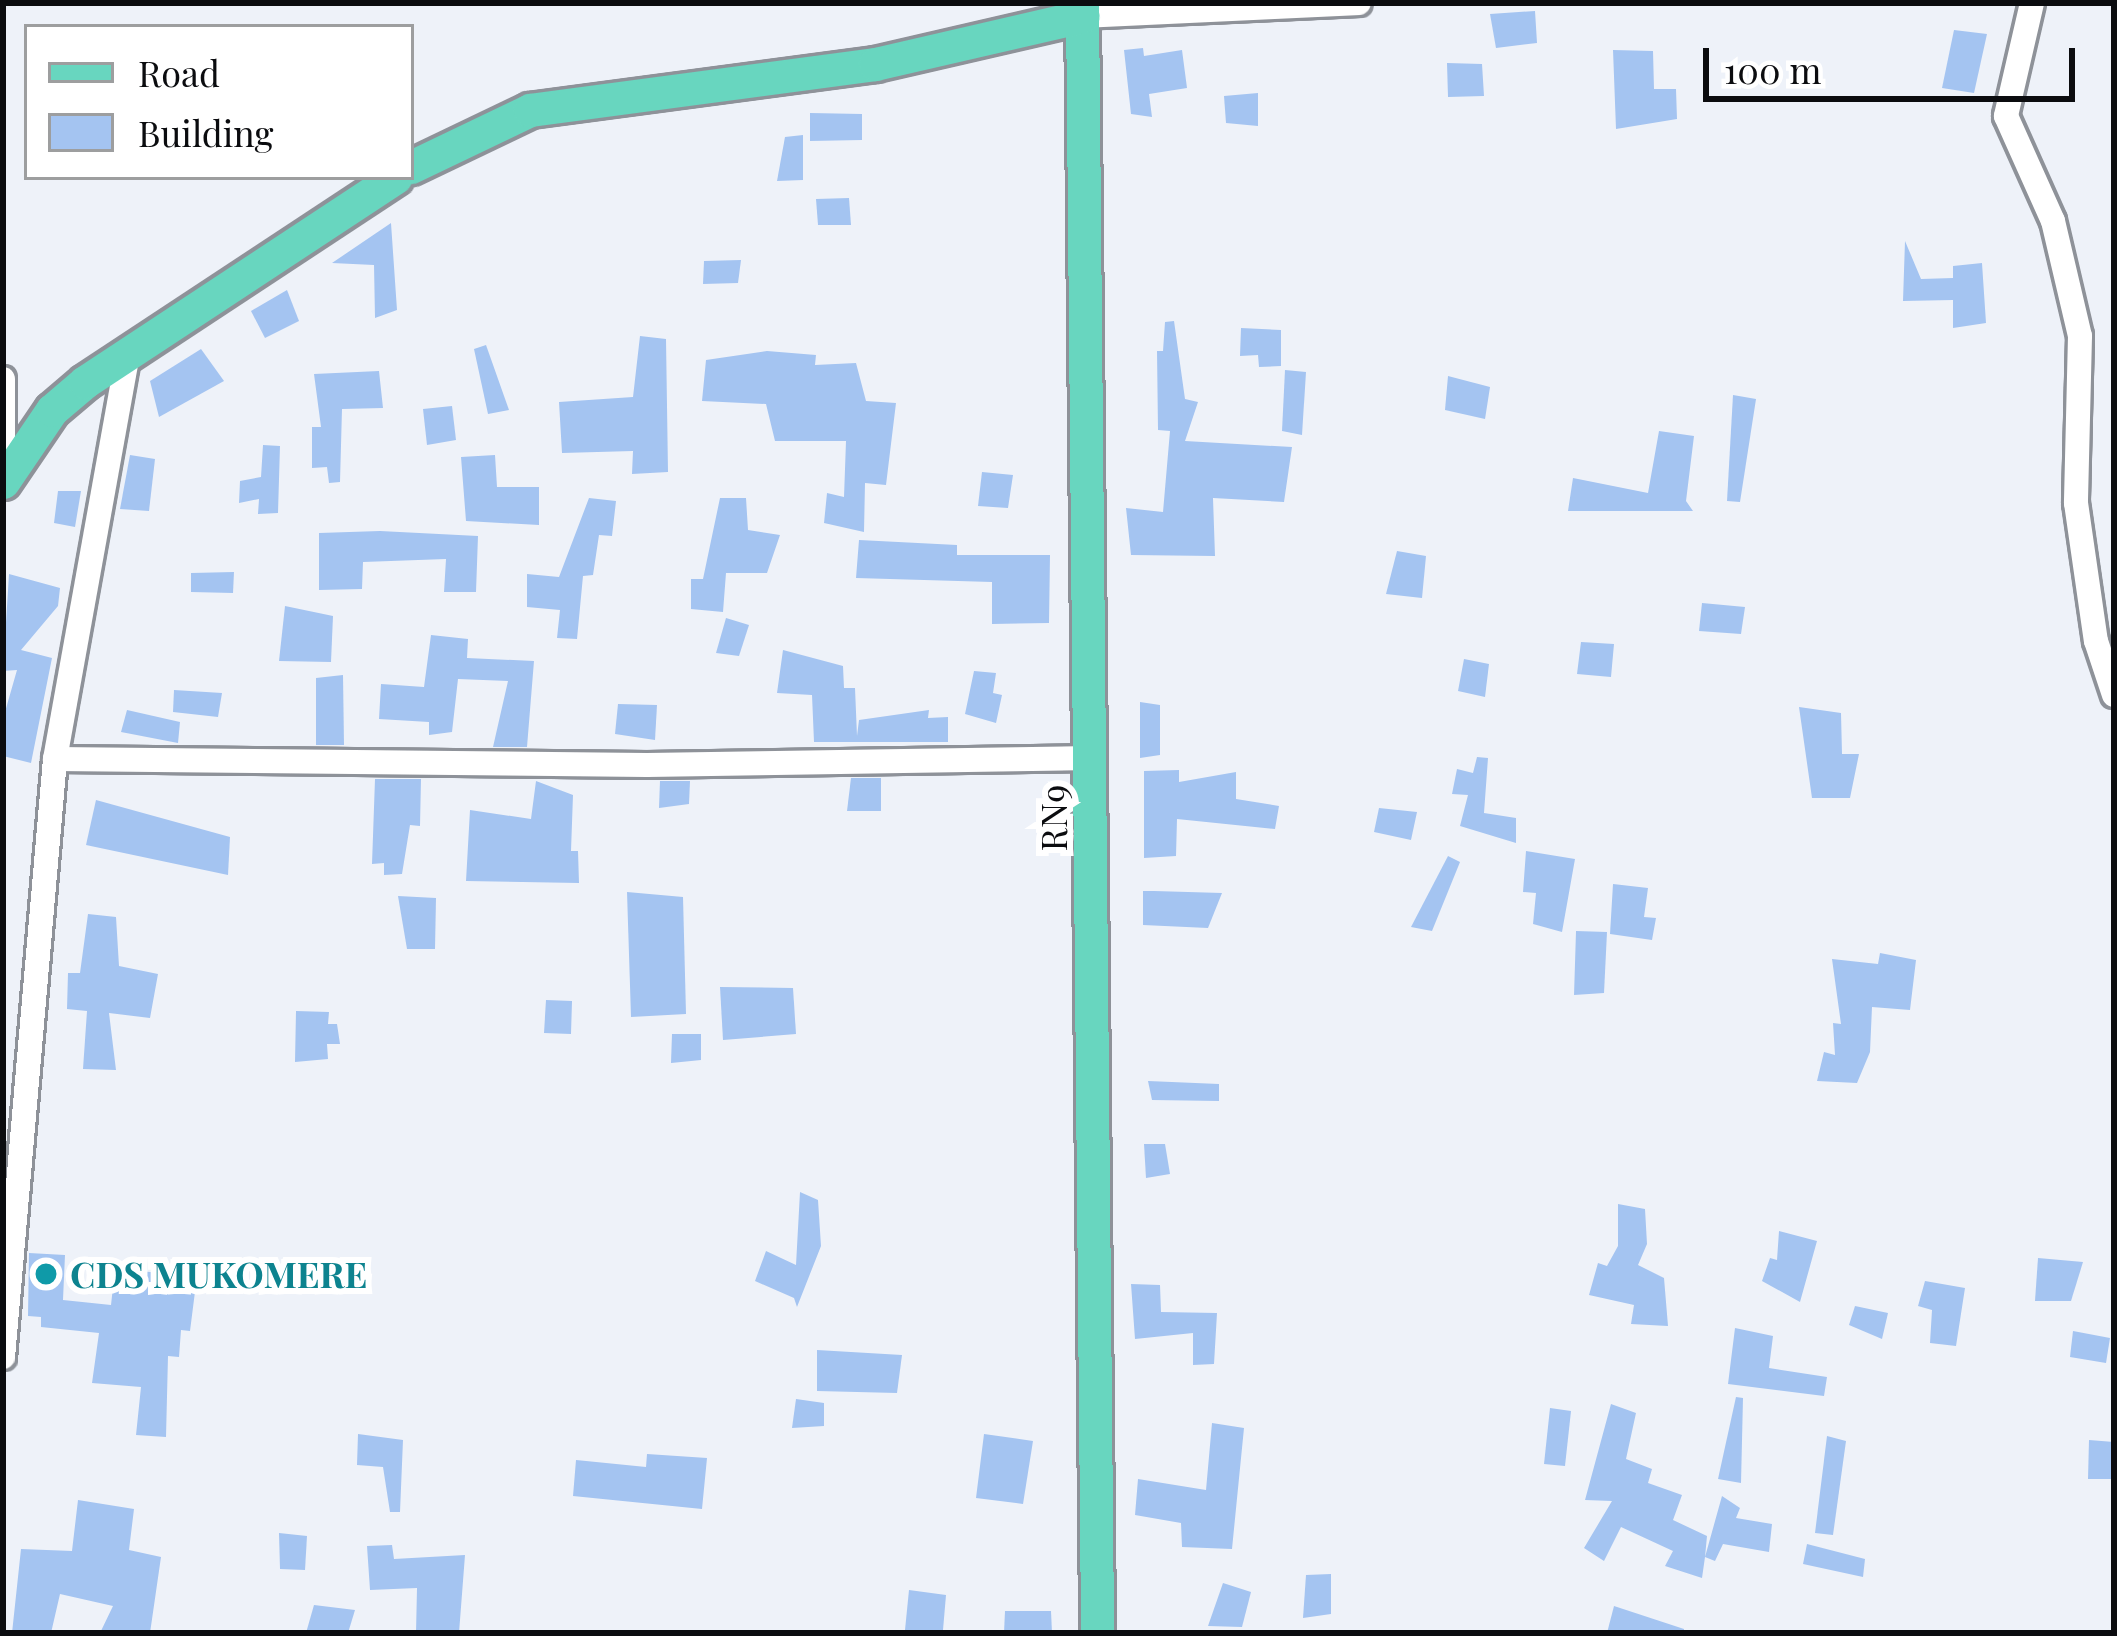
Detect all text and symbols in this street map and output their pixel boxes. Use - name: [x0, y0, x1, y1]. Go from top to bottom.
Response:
- legend: [24, 24, 414, 180]
- scale bar: [1709, 24, 2081, 98]
- text: 100 m: [1724, 45, 1821, 93]
- text: Road: [138, 48, 220, 96]
- text: Building: [138, 108, 273, 156]
- street label: RN9: [1031, 784, 1075, 852]
- place label: CDS MUKOMERE: [70, 1252, 367, 1296]
- marker: CDS MUKOMERE: [33, 1261, 59, 1287]

